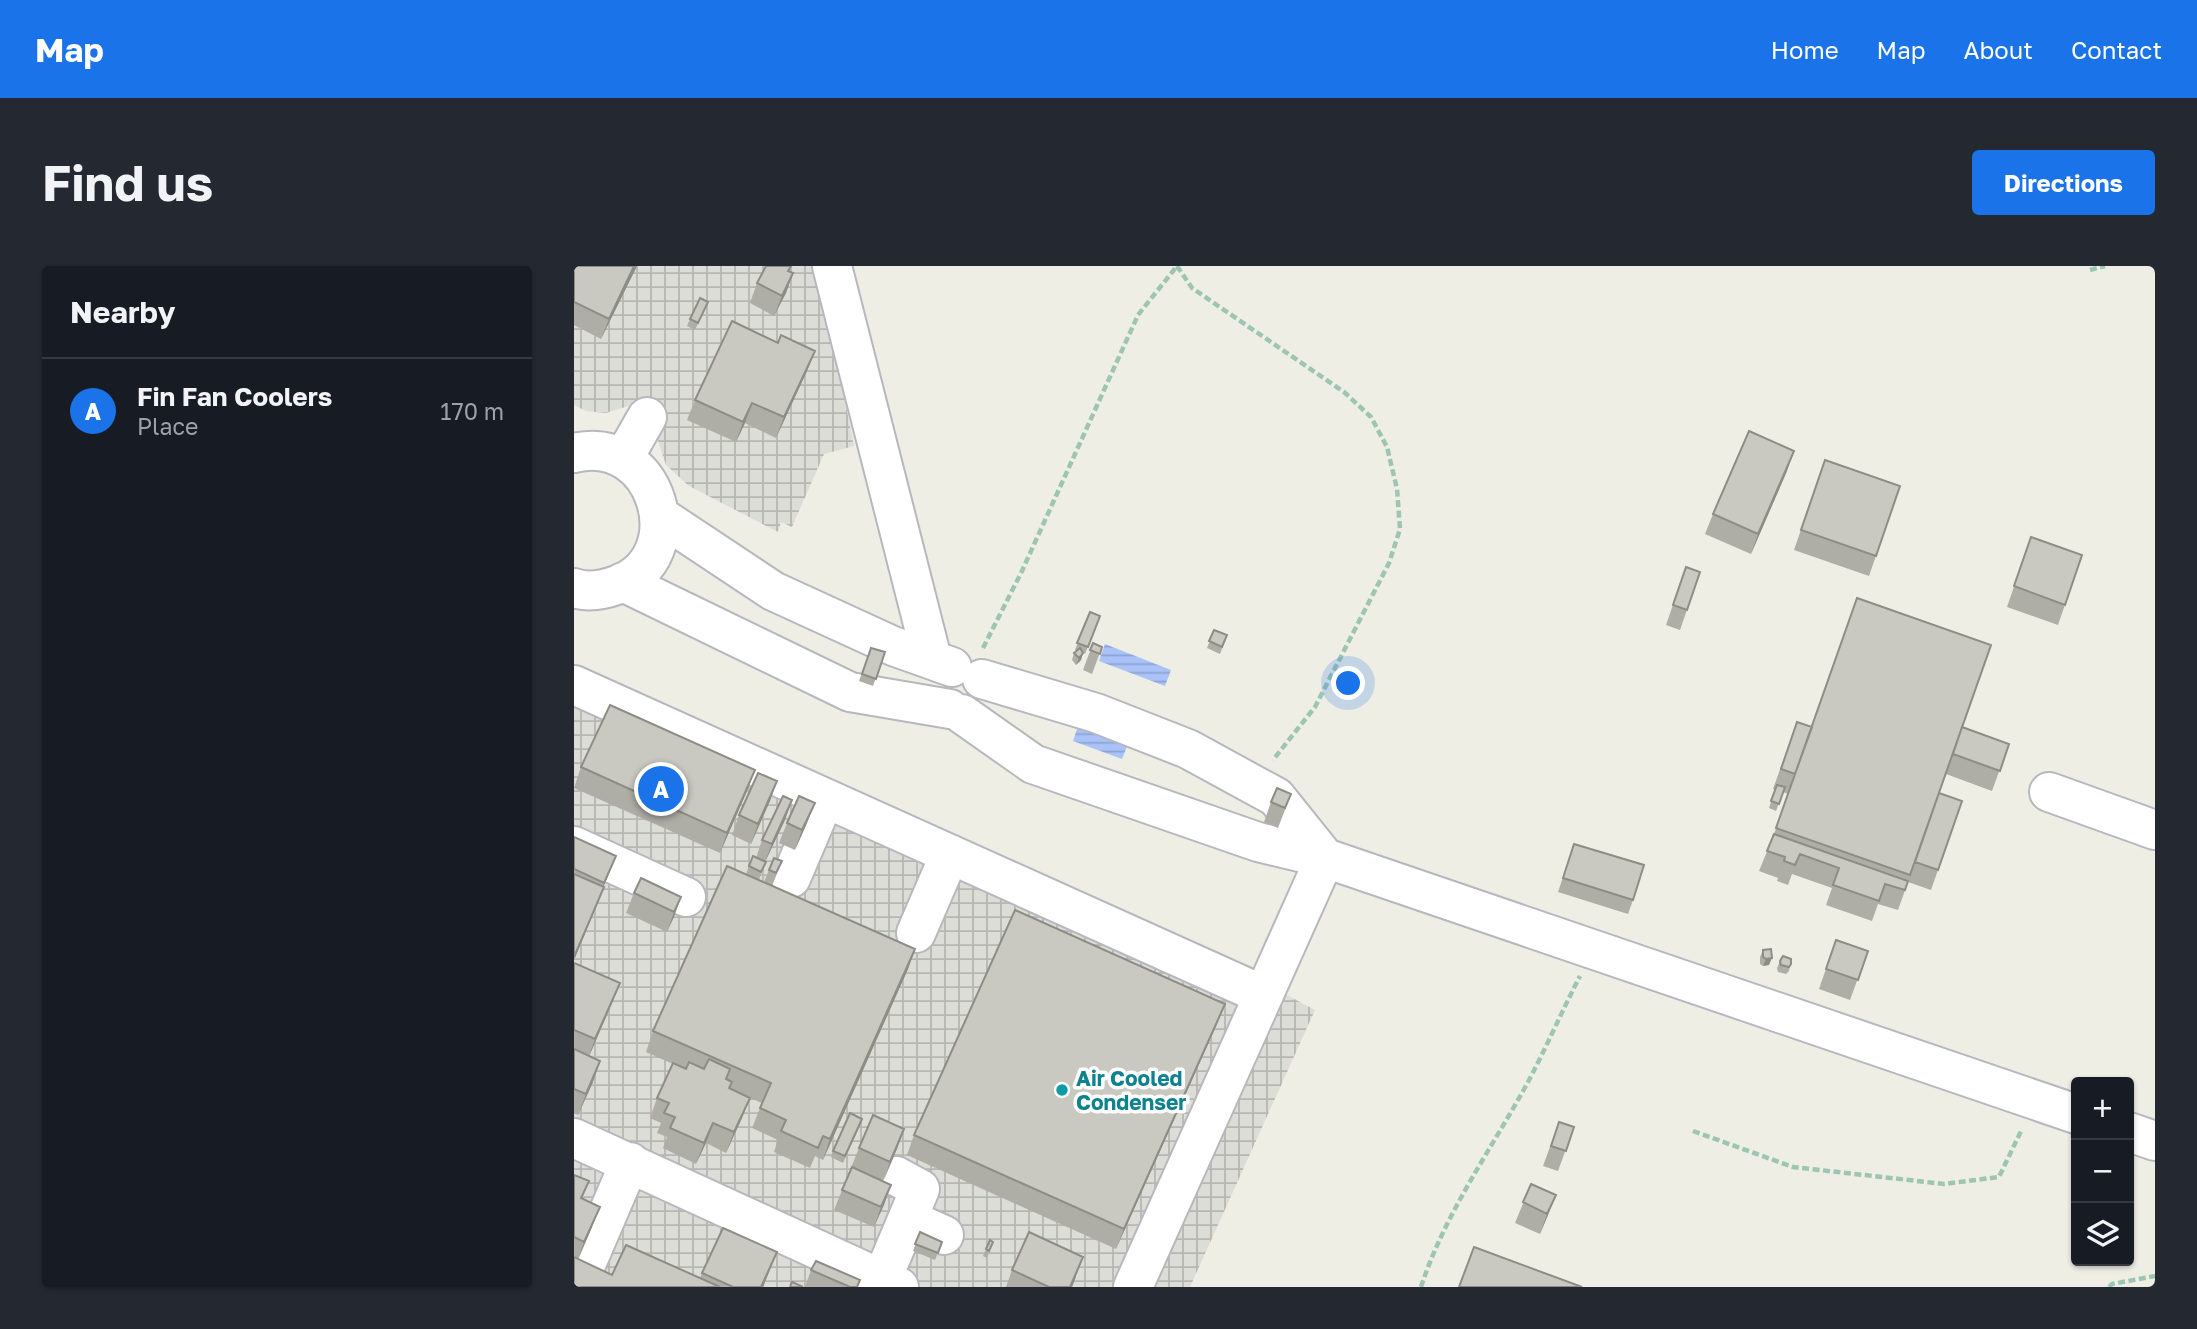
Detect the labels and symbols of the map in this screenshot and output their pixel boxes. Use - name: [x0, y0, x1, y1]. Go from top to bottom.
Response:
- your location: [1331, 666, 1365, 700]
- pin: A: [638, 763, 684, 815]
- place label: Air Cooled Condenser: [1076, 1065, 1187, 1115]
- marker: Air Cooled Condenser: [1054, 1082, 1070, 1098]

